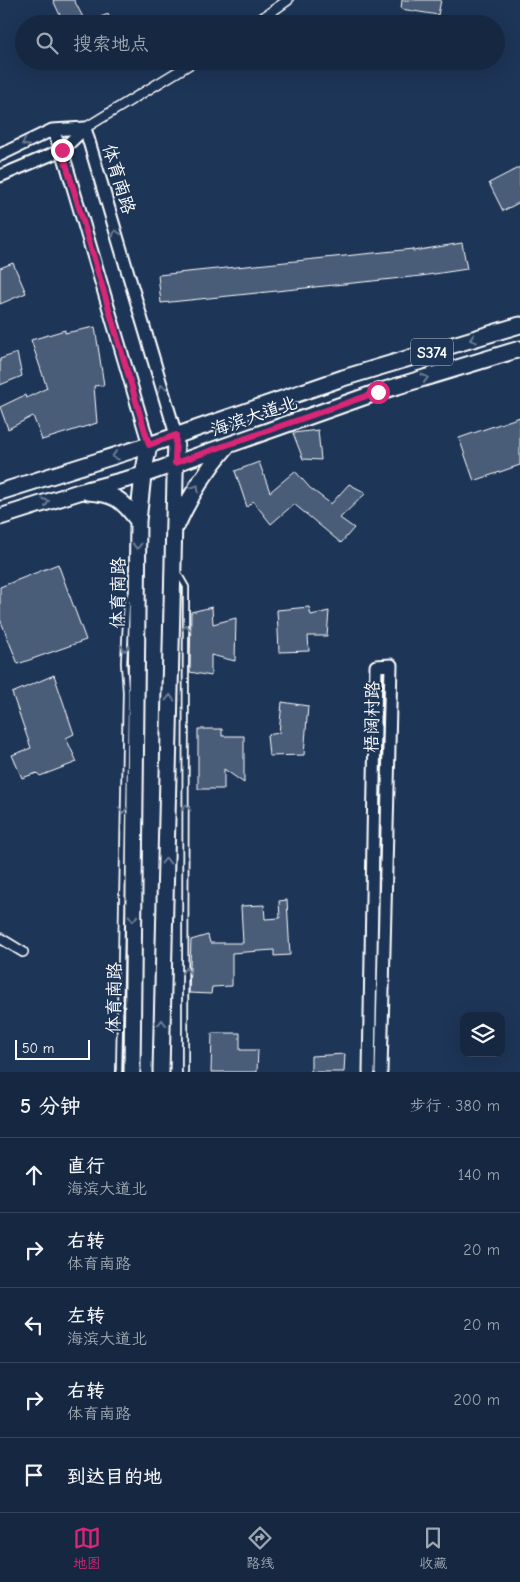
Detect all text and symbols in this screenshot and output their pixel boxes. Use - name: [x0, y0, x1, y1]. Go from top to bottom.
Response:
- search box: [15, 15, 505, 70]
- icon: search: [33, 29, 61, 57]
- text: 搜索地点: [73, 33, 149, 55]
- one-way arrow: [21, 137, 30, 147]
- route end: [51, 139, 74, 162]
- street label: 体育南路: [98, 142, 139, 217]
- one-way arrow: [111, 229, 121, 237]
- one-way arrow: [470, 334, 478, 344]
- road number: S374: [411, 338, 453, 366]
- one-way arrow: [420, 374, 428, 384]
- route start: [367, 381, 390, 404]
- one-way arrow: [158, 385, 168, 393]
- street label: 海滨大道北: [208, 392, 300, 441]
- one-way arrow: [112, 450, 120, 460]
- one-way arrow: [190, 484, 199, 493]
- one-way arrow: [42, 498, 50, 508]
- one-way arrow: [132, 542, 142, 550]
- street label: 体育南路: [107, 557, 130, 629]
- one-way arrow: [181, 624, 191, 632]
- one-way arrow: [119, 644, 130, 652]
- street label: 梧阔村路: [361, 681, 384, 753]
- one-way arrow: [165, 694, 175, 702]
- one-way arrow: [181, 804, 191, 812]
- one-way arrow: [118, 807, 129, 815]
- one-way arrow: [161, 857, 171, 864]
- one-way arrow: [128, 914, 138, 922]
- street label: 体育南路: [103, 962, 126, 1034]
- one-way arrow: [181, 967, 191, 974]
- map controls: [460, 1012, 505, 1057]
- button: layers: [460, 1012, 505, 1057]
- one-way arrow: [157, 1019, 167, 1027]
- scale bar: [15, 1037, 90, 1060]
- text: 50 m: [22, 1040, 54, 1057]
- text: 5 分钟: [20, 1094, 81, 1118]
- text: 步行 · 380 m: [410, 1097, 500, 1115]
- text: 直行: [67, 1155, 105, 1177]
- icon: ahead: [20, 1161, 48, 1189]
- text: 140 m: [458, 1166, 500, 1184]
- text: 海滨大道北: [67, 1180, 147, 1198]
- text: 右转: [67, 1230, 105, 1252]
- icon: right: [20, 1236, 48, 1264]
- text: 20 m: [463, 1241, 500, 1259]
- text: 体育南路: [67, 1255, 131, 1273]
- text: 左转: [67, 1305, 105, 1327]
- icon: left: [20, 1311, 48, 1339]
- text: 20 m: [463, 1316, 500, 1334]
- text: 海滨大道北: [67, 1330, 147, 1348]
- text: 右转: [67, 1380, 105, 1402]
- icon: right: [20, 1386, 48, 1414]
- text: 200 m: [454, 1391, 500, 1409]
- text: 体育南路: [67, 1405, 131, 1423]
- icon: arrive: [20, 1461, 48, 1489]
- text: 到达目的地: [67, 1466, 162, 1488]
- tab: 地图: [73, 1524, 101, 1572]
- tab: 路线: [246, 1524, 274, 1572]
- tab: 收藏: [419, 1524, 447, 1572]

